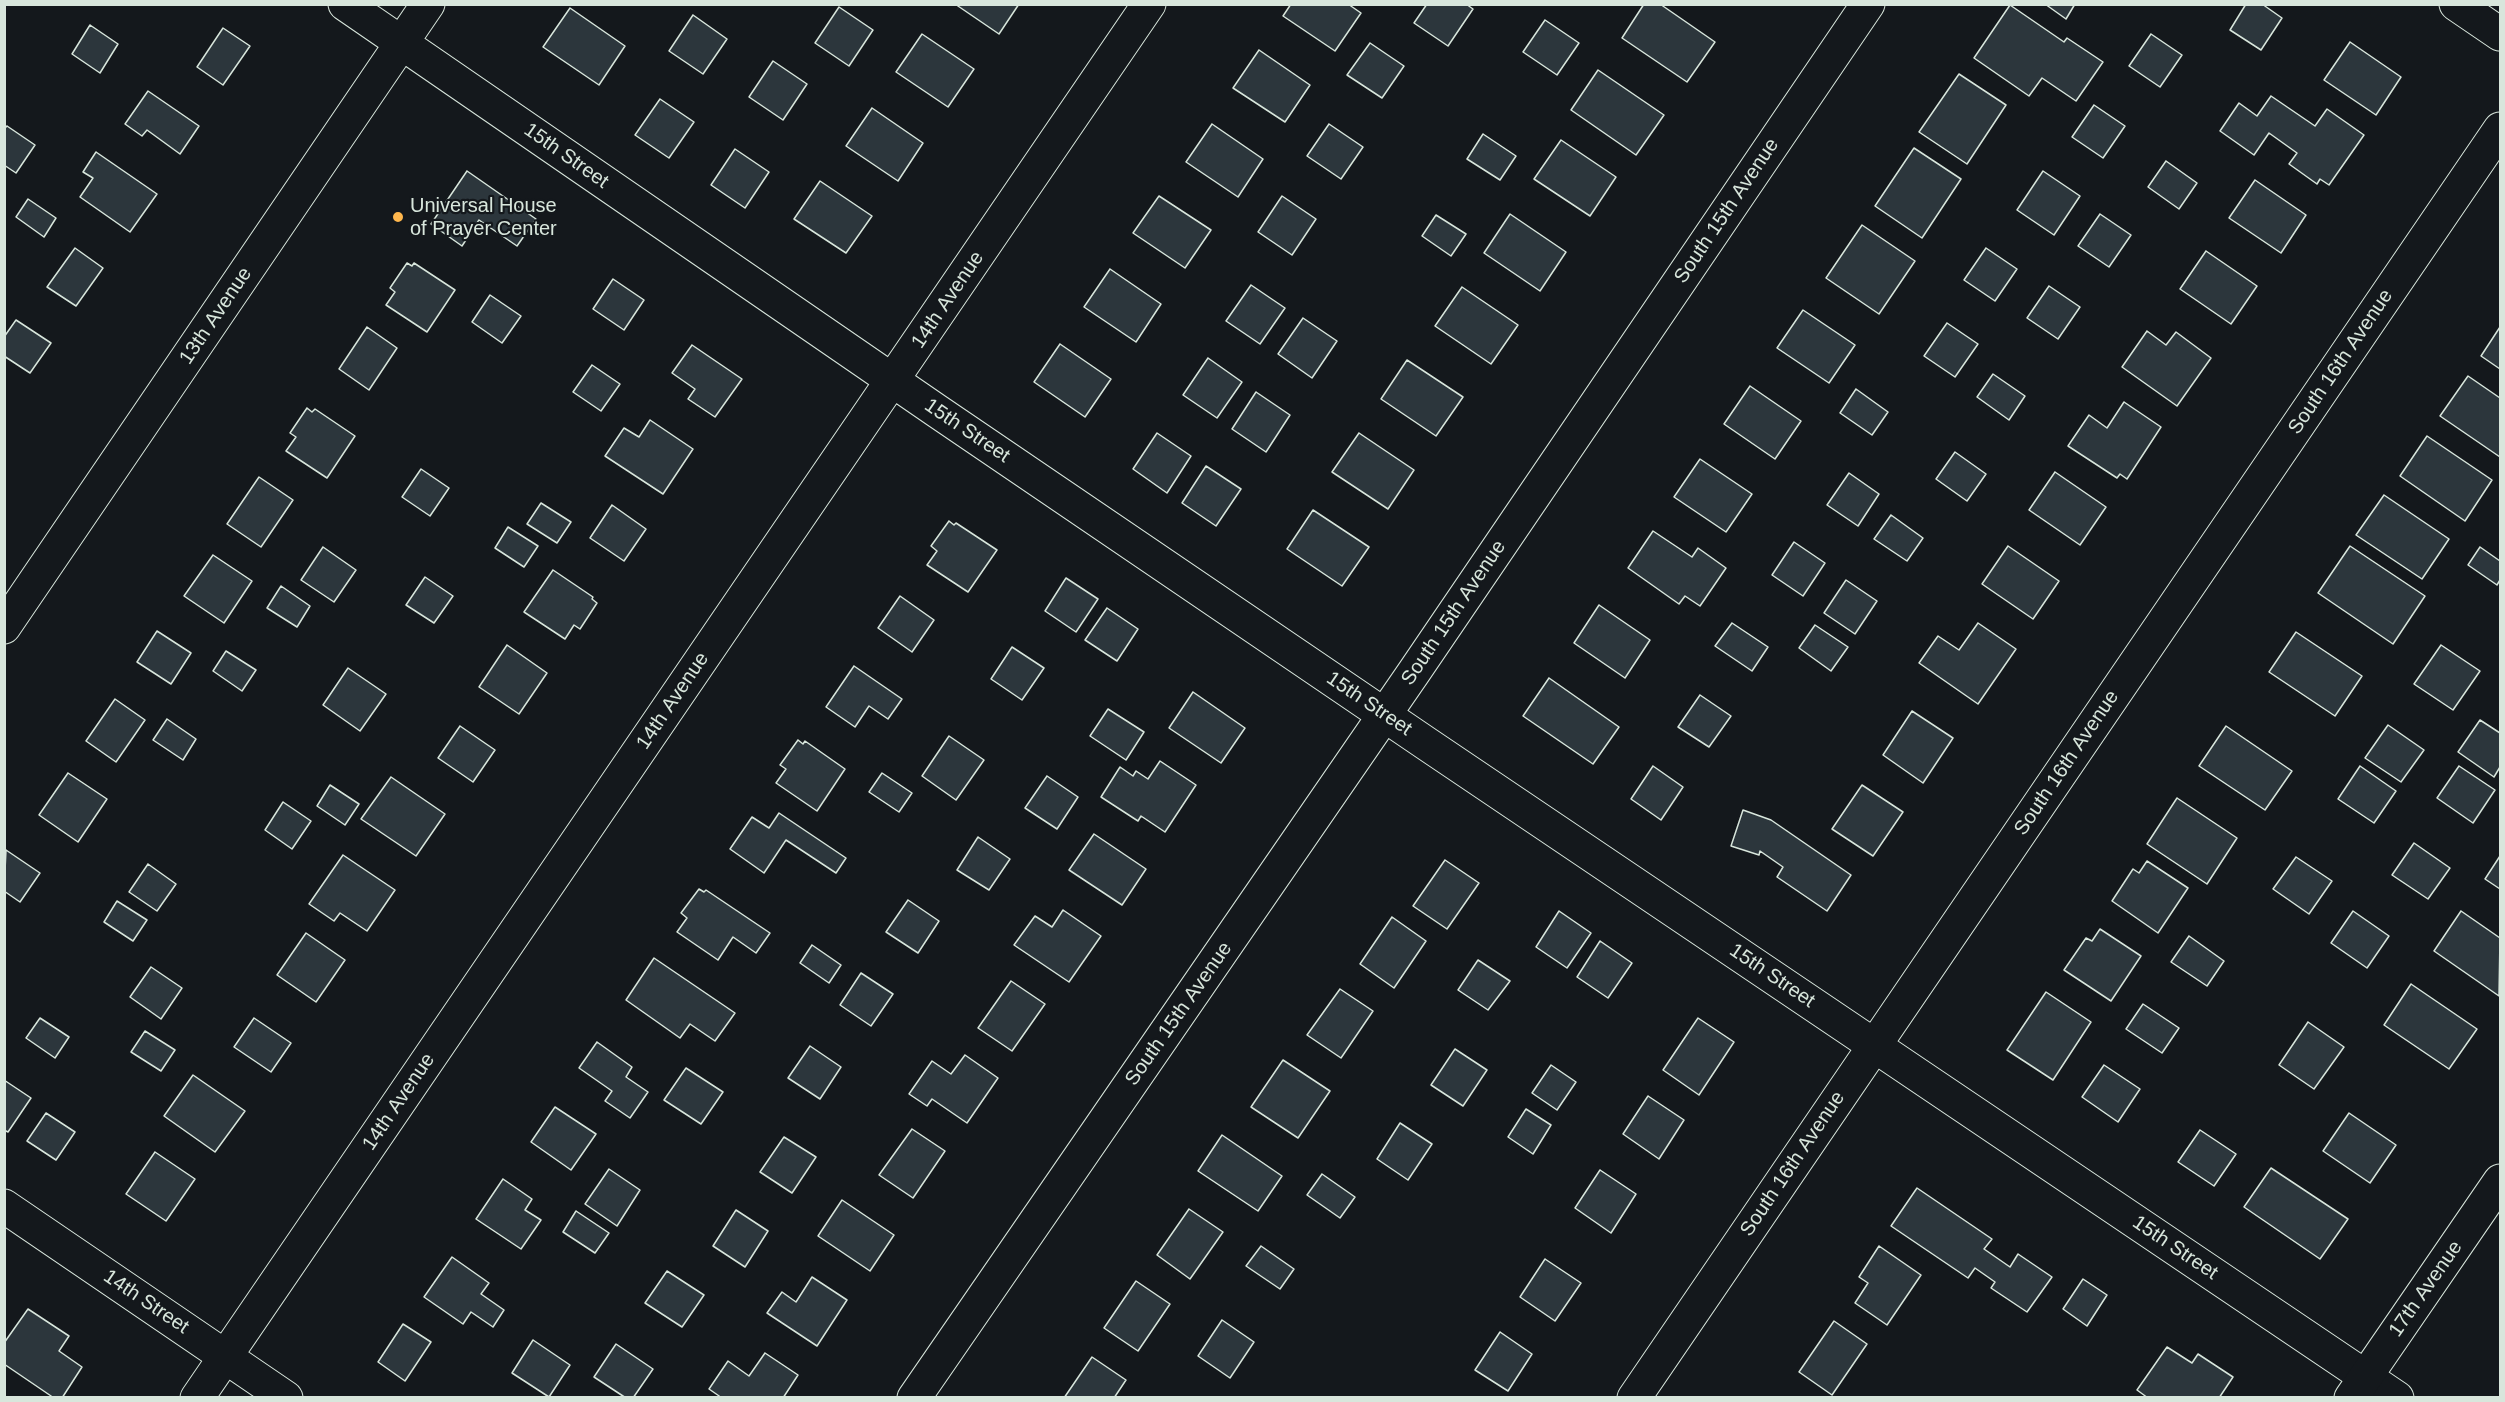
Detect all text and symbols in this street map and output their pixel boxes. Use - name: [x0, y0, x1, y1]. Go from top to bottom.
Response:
- street label: 15th Street: [519, 118, 613, 194]
- street label: South 15th Avenue: [1670, 134, 1784, 288]
- place label: Universal House of Prayer Center: [410, 194, 557, 241]
- marker: Universal House of Prayer Center: [391, 210, 405, 224]
- street label: 14th Avenue: [907, 247, 989, 353]
- street label: 13th Avenue: [175, 263, 257, 369]
- street label: South 16th Avenue: [2284, 285, 2398, 439]
- street label: 15th Street: [920, 394, 1014, 468]
- street label: South 15th Avenue: [1397, 536, 1511, 690]
- street label: 14th Avenue: [632, 648, 714, 754]
- street label: 15th Street: [1322, 667, 1416, 741]
- street label: South 16th Avenue: [2010, 686, 2124, 840]
- street label: South 15th Avenue: [1120, 938, 1238, 1090]
- street label: 15th Street: [1725, 939, 1819, 1013]
- street label: 14th Avenue: [358, 1049, 440, 1155]
- street label: South 16th Avenue: [1736, 1087, 1850, 1241]
- street label: 15th Street: [2128, 1211, 2222, 1285]
- street label: 17th Avenue: [2384, 1236, 2468, 1342]
- street label: 14th Street: [99, 1265, 193, 1339]

